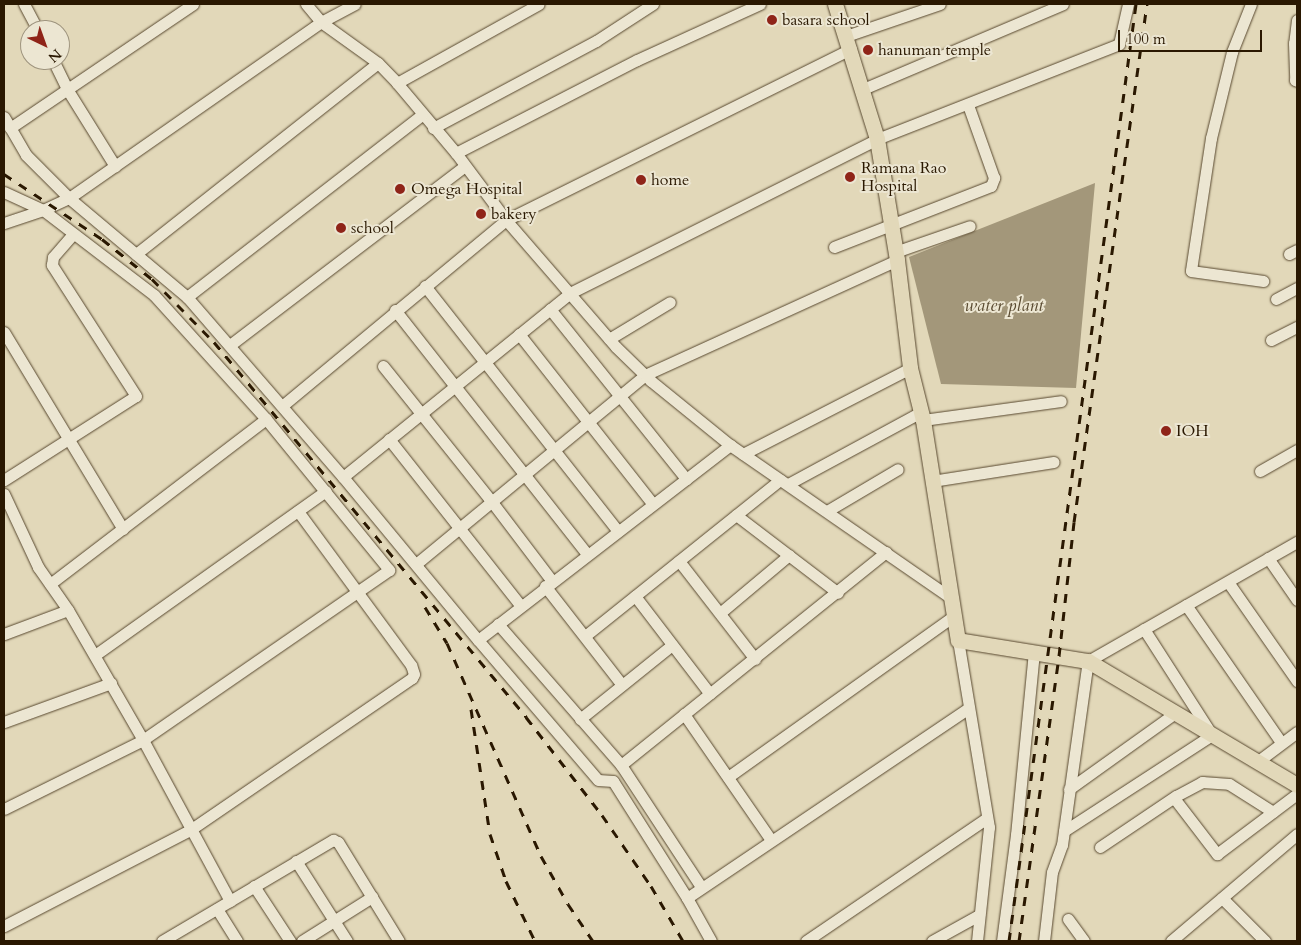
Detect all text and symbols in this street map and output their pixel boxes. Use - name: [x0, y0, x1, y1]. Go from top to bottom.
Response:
- place label: basara school: [782, 10, 870, 30]
- marker: basara school: [766, 14, 778, 26]
- north arrow: [20, 20, 70, 70]
- scale bar: [1121, 20, 1265, 52]
- text: 100 m: [1126, 29, 1166, 49]
- place label: hanuman temple: [878, 40, 991, 60]
- marker: hanuman temple: [862, 44, 874, 56]
- text: N: [44, 45, 66, 67]
- place label: Ramana Rao Hospital: [861, 158, 946, 196]
- place label: home: [651, 170, 689, 190]
- marker: Ramana Rao Hospital: [843, 170, 857, 184]
- marker: home: [635, 174, 647, 186]
- place label: Omega Hospital: [411, 179, 522, 199]
- marker: Omega Hospital: [393, 182, 407, 196]
- place label: bakery: [491, 204, 537, 224]
- marker: bakery: [475, 208, 487, 220]
- place label: school: [351, 218, 394, 238]
- marker: school: [335, 222, 347, 234]
- water label: water plant: [965, 295, 1043, 317]
- place label: IOH: [1176, 421, 1209, 441]
- marker: IOH: [1160, 425, 1172, 437]

